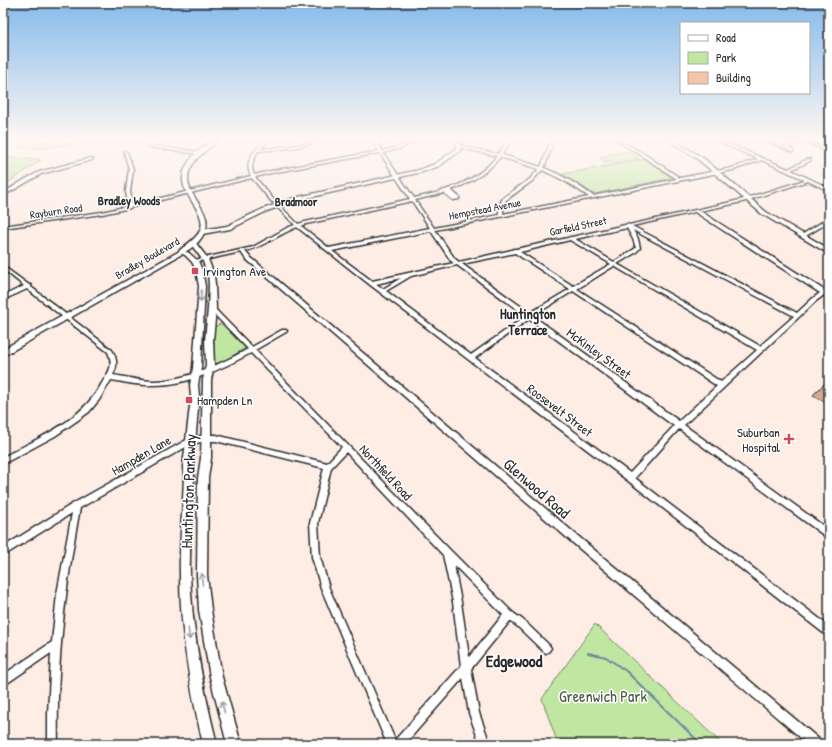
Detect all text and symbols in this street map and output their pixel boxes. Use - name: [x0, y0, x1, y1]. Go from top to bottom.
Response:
- legend: [680, 22, 810, 94]
- text: Road: [716, 29, 736, 46]
- text: Park: [716, 49, 736, 66]
- text: Building: [716, 69, 751, 86]
- district label: Bradley Woods: [98, 192, 161, 210]
- district label: Bradmoor: [275, 193, 318, 210]
- street label: Hempstead Avenue: [448, 195, 523, 223]
- street label: Rayburn Road: [29, 200, 84, 222]
- street label: Garfield Street: [548, 213, 608, 239]
- street label: Bradley Boulevard: [112, 234, 182, 282]
- place label: Irvington Ave: [203, 262, 266, 280]
- marker: Irvington Ave: [190, 266, 200, 276]
- one-way arrow: [198, 289, 205, 302]
- district label: Huntington Terrace: [500, 304, 556, 339]
- street label: McKinley Street: [563, 323, 635, 383]
- street label: Roosevelt Street: [523, 379, 597, 441]
- place label: Hampden Ln: [197, 391, 253, 409]
- marker: Hampden Ln: [184, 395, 194, 405]
- place label: Suburban Hospital: [737, 423, 781, 456]
- street label: Hampden Lane: [108, 431, 174, 479]
- street label: Huntington Parkway: [175, 433, 201, 549]
- marker: Suburban Hospital: [783, 433, 795, 445]
- street label: Northfield Road: [355, 440, 417, 504]
- street label: Glenwood Road: [499, 453, 575, 523]
- one-way arrow: [199, 573, 206, 586]
- one-way arrow: [185, 627, 193, 640]
- district label: Edgewood: [486, 649, 543, 673]
- park label: Greenwich Park: [559, 685, 647, 707]
- one-way arrow: [219, 700, 227, 713]

